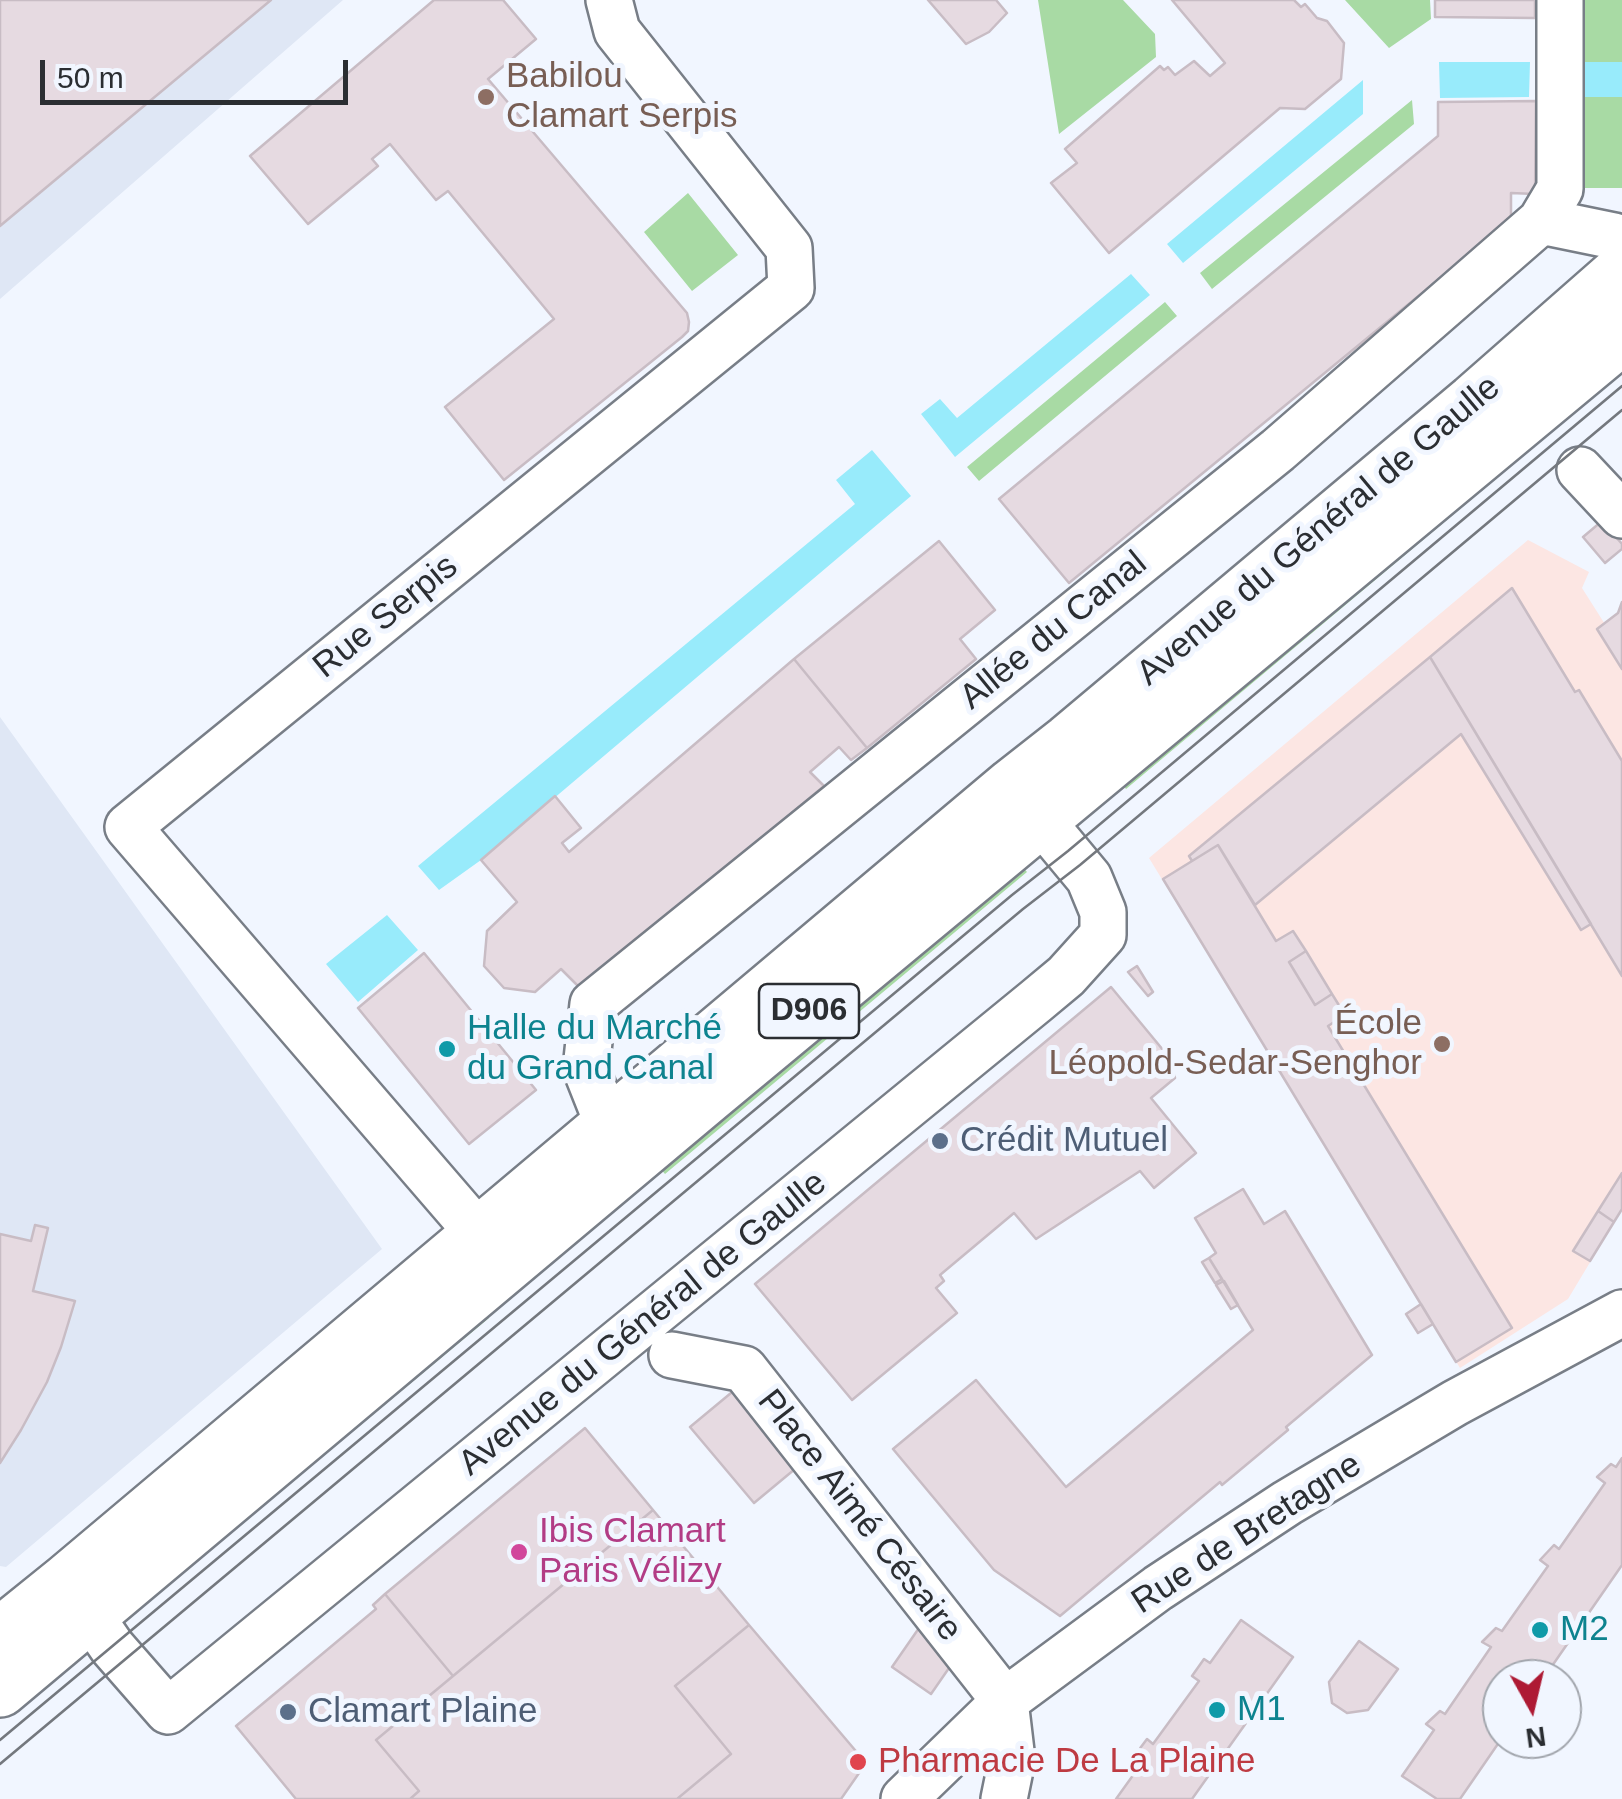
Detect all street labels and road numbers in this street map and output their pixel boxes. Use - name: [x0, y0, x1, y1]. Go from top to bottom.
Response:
- street label: Avenue du Général de Gaulle: [1129, 367, 1509, 695]
- street label: Allée du Canal: [952, 543, 1156, 719]
- street label: Rue Serpis: [306, 546, 466, 688]
- road number: D906: [759, 984, 859, 1038]
- street label: Avenue du Général de Gaulle: [451, 1163, 835, 1485]
- street label: Place Aimé Césaire: [748, 1382, 970, 1650]
- street label: Rue de Bretagne: [1125, 1444, 1369, 1624]

